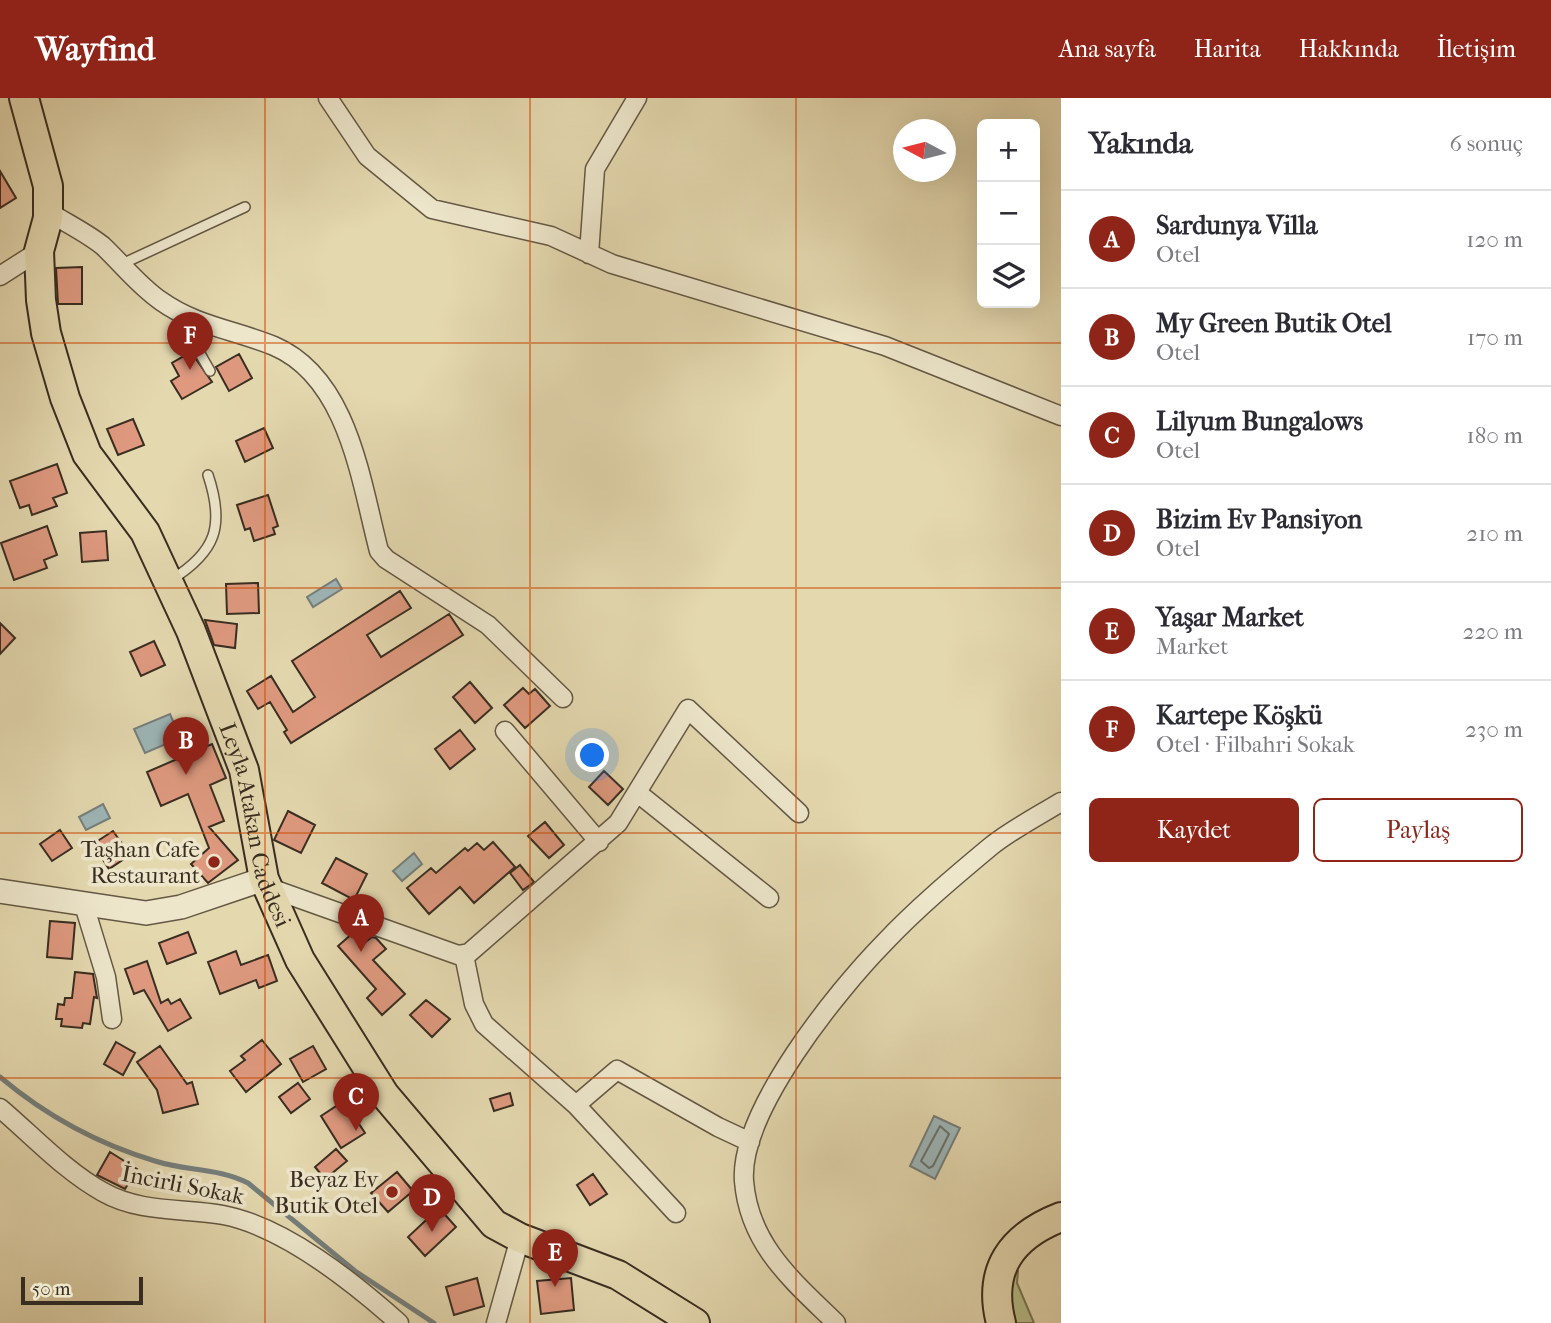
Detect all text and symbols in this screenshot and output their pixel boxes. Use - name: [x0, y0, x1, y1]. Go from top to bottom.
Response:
- text: Wayfind: [35, 30, 155, 69]
- text: Ana sayfa: [1059, 35, 1156, 63]
- text: Harita: [1194, 35, 1261, 63]
- text: Hakkında: [1299, 35, 1399, 63]
- text: İletişim: [1437, 35, 1516, 63]
- north arrow: [893, 119, 956, 182]
- map controls: [977, 119, 1040, 308]
- button: +: [977, 119, 1040, 182]
- text: Yakında: [1089, 126, 1193, 161]
- text: 6 sonuç: [1449, 130, 1523, 157]
- button: −: [977, 182, 1040, 245]
- text: Sardunya Villa: [1156, 210, 1317, 241]
- text: A: [1105, 226, 1119, 253]
- text: 120 m: [1466, 226, 1523, 253]
- text: Otel: [1156, 241, 1200, 268]
- button: layers: [977, 245, 1040, 308]
- text: My Green Butik Otel: [1156, 308, 1392, 339]
- pin: F: [167, 312, 213, 370]
- text: B: [1105, 324, 1119, 351]
- text: 170 m: [1467, 324, 1523, 351]
- text: Otel: [1156, 339, 1200, 366]
- text: Lilyum Bungalows: [1156, 406, 1363, 437]
- text: C: [1104, 422, 1120, 449]
- text: 180 m: [1466, 422, 1523, 449]
- text: Otel: [1156, 437, 1200, 464]
- text: Bizim Ev Pansiyon: [1156, 504, 1362, 535]
- text: D: [1103, 520, 1121, 547]
- text: 210 m: [1466, 520, 1523, 547]
- text: Otel: [1156, 535, 1200, 562]
- text: Yaşar Market: [1156, 602, 1304, 633]
- text: E: [1105, 618, 1119, 645]
- text: 220 m: [1463, 618, 1523, 645]
- text: Market: [1156, 633, 1228, 660]
- text: Kartepe Köşkü: [1156, 700, 1322, 731]
- text: F: [1106, 716, 1118, 743]
- text: 230 m: [1465, 716, 1523, 743]
- pin: B: [163, 717, 209, 775]
- street label: Leyla Atakan Caddesi: [214, 719, 297, 931]
- text: Otel · Filbahri Sokak: [1156, 731, 1355, 758]
- your location: [575, 738, 609, 772]
- button: Kaydet: [1089, 798, 1299, 862]
- button: Paylaş: [1313, 798, 1523, 862]
- place label: Taşhan Cafe Restaurant: [81, 836, 200, 889]
- marker: Taşhan Cafe Restaurant: [206, 854, 222, 870]
- pin: A: [338, 894, 384, 952]
- pin: C: [333, 1073, 379, 1131]
- street label: İncirli Sokak: [119, 1160, 248, 1210]
- place label: Beyaz Ev Butik Otel: [274, 1166, 379, 1219]
- pin: D: [409, 1174, 455, 1232]
- marker: Beyaz Ev Butik Otel: [384, 1184, 400, 1200]
- pin: E: [532, 1229, 578, 1287]
- scale bar: [21, 1274, 144, 1306]
- text: 50 m: [32, 1278, 71, 1300]

